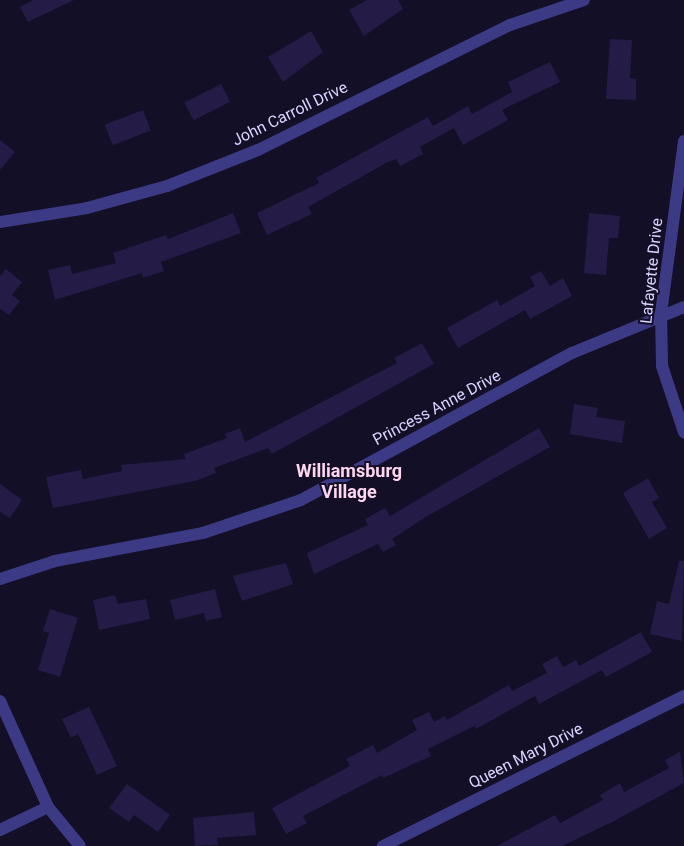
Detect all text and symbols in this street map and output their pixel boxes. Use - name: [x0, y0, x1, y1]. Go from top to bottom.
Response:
- street label: John Carroll Drive: [229, 78, 351, 150]
- street label: Lafayette Drive: [637, 217, 667, 325]
- street label: Princess Anne Drive: [370, 366, 504, 450]
- district label: Williamsburg Village: [296, 461, 402, 504]
- street label: Queen Mary Drive: [466, 719, 586, 793]

